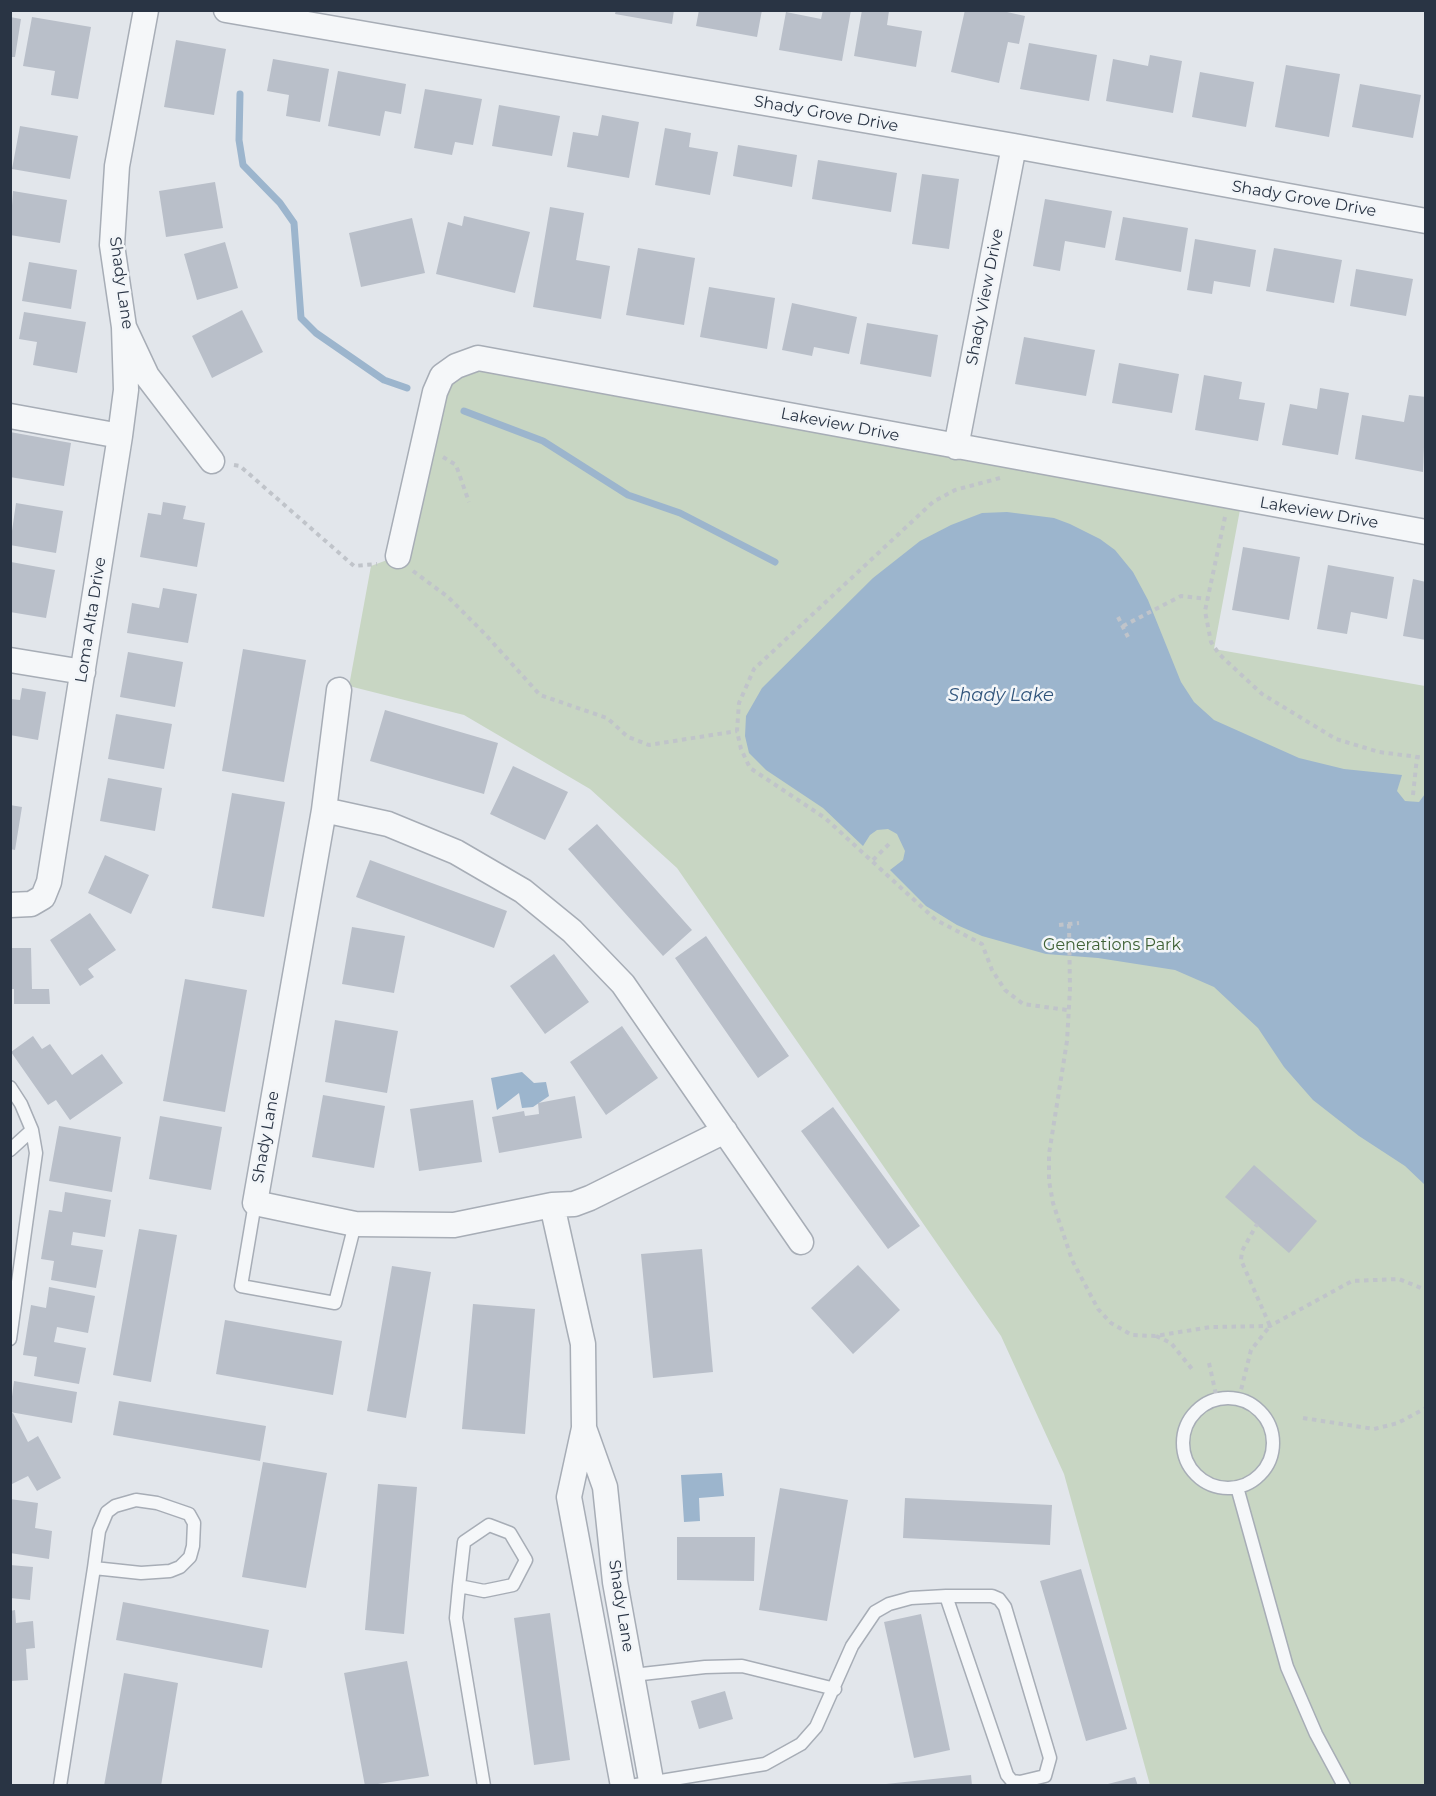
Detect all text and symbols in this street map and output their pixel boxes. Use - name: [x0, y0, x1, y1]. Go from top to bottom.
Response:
- street label: Shady Grove Drive: [752, 92, 900, 136]
- street label: Shady Grove Drive: [1230, 177, 1378, 221]
- street label: Shady View Drive: [962, 227, 1008, 367]
- street label: Shady Lane: [105, 236, 137, 330]
- street label: Lakeview Drive: [779, 404, 901, 446]
- street label: Lakeview Drive: [1258, 493, 1380, 533]
- street label: Loma Alta Drive: [72, 556, 110, 684]
- water label: Shady Lake: [948, 685, 1054, 707]
- park label: Generations Park: [1043, 935, 1181, 955]
- street label: Shady Lane: [248, 1089, 284, 1185]
- street label: Shady Lane: [604, 1559, 638, 1653]

